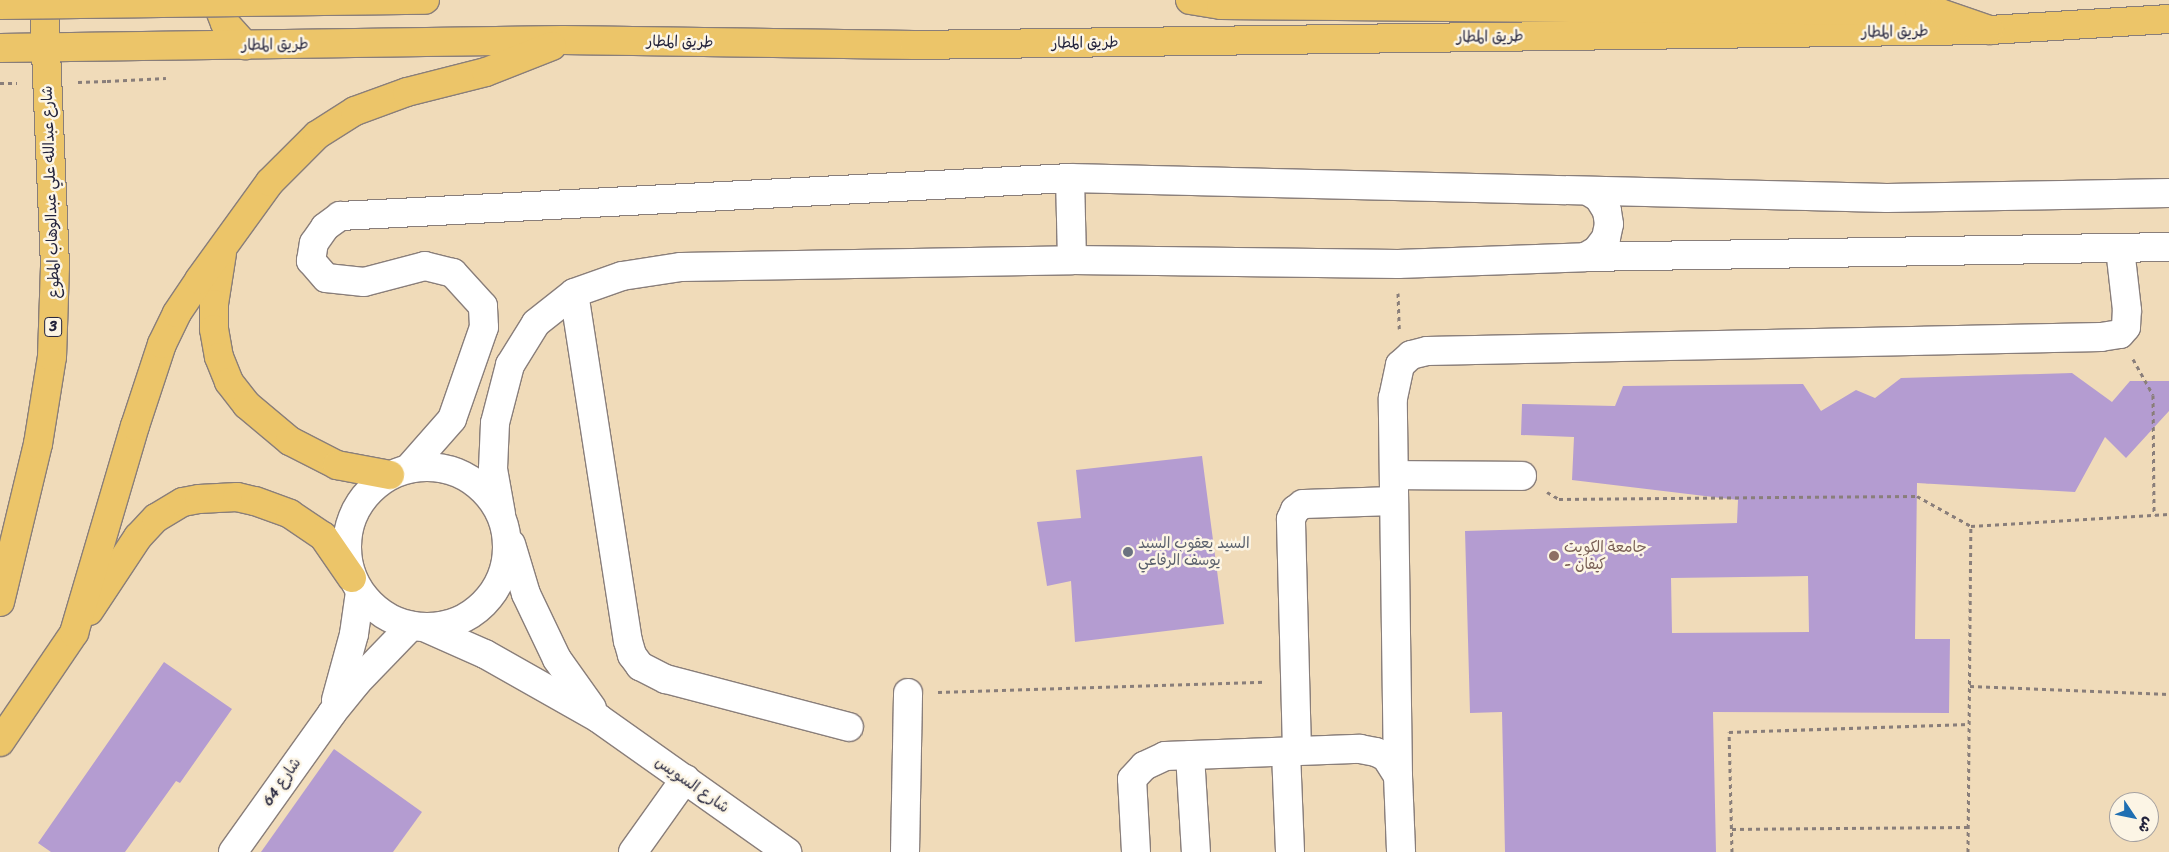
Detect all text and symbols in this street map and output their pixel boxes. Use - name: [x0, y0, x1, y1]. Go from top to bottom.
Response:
- street label: طريق المطار: [1861, 22, 1929, 42]
- street label: طريق المطار: [1456, 27, 1524, 47]
- street label: طريق المطار: [646, 32, 714, 52]
- street label: طريق المطار: [1051, 33, 1119, 53]
- street label: طريق المطار: [241, 35, 309, 55]
- street label: شارع عبدالله علي عبدالوهاب المطوع: [38, 85, 64, 299]
- road number: 3: [43, 316, 63, 338]
- place label: السيد يعقوب السيد يوسف الرفاعي: [1138, 534, 1250, 569]
- place label: جامعة الكويت - كيفان: [1564, 538, 1647, 573]
- marker: السيد يعقوب السيد يوسف الرفاعي: [1122, 546, 1134, 558]
- marker: جامعة الكويت - كيفان: [1548, 550, 1560, 562]
- street label: شارع السويس: [652, 753, 732, 817]
- street label: شارع 64: [259, 755, 305, 809]
- north arrow: [2109, 792, 2159, 842]
- text: ش: [2131, 812, 2161, 838]

